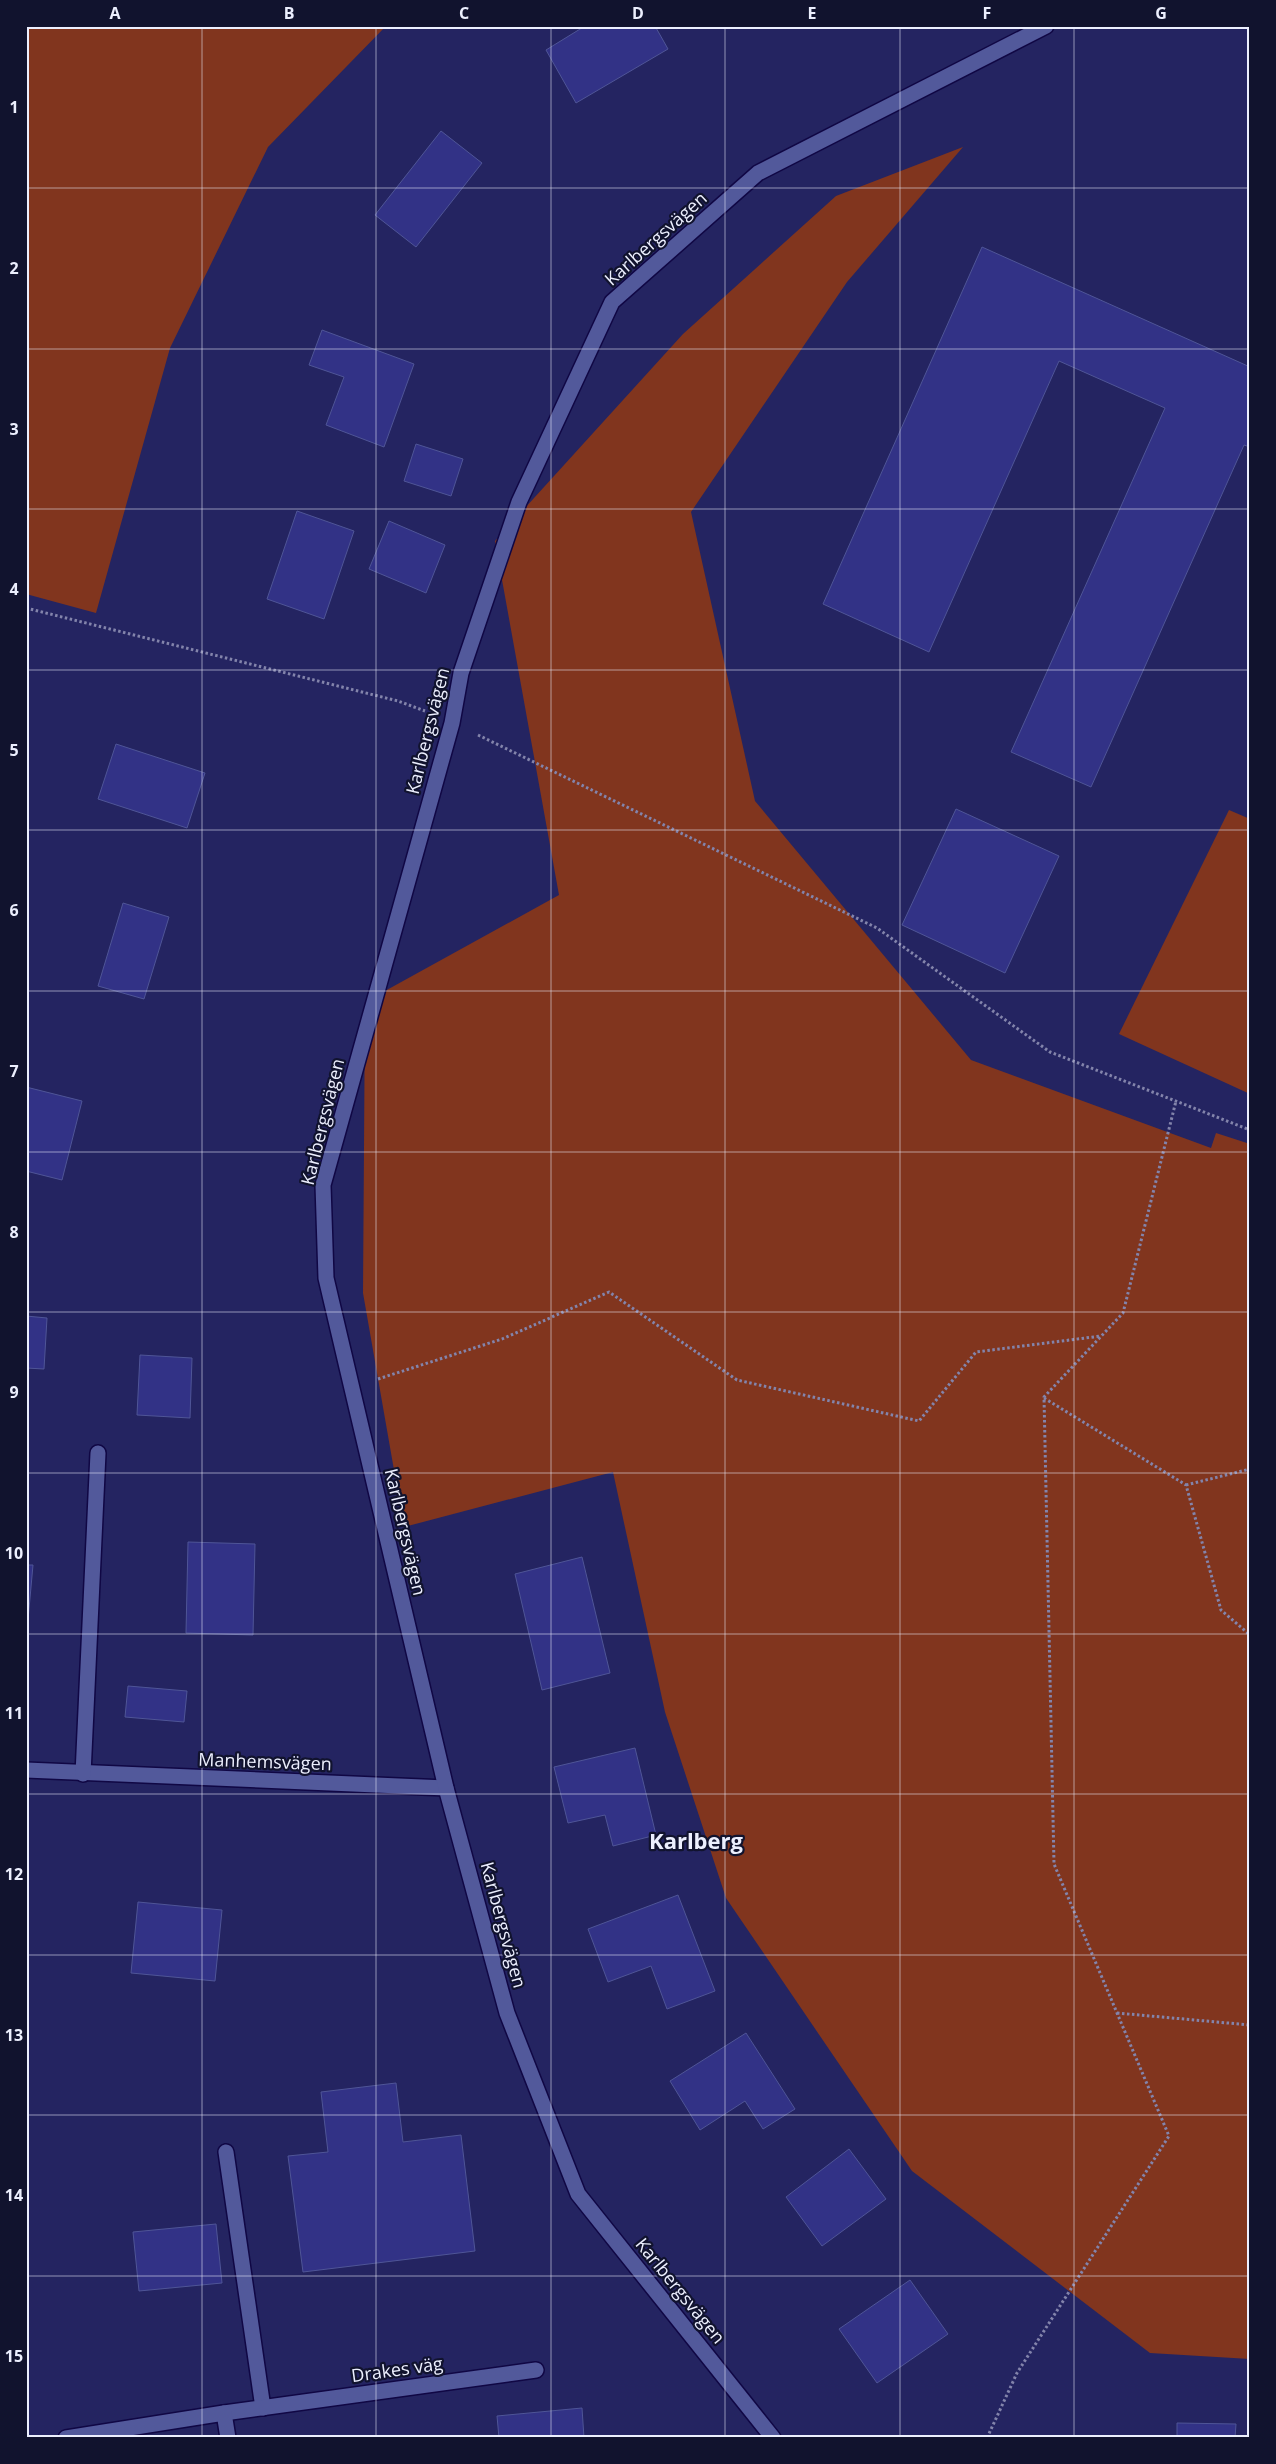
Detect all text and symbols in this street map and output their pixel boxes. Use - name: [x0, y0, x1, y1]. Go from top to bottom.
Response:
- text: A: [109, 2, 121, 24]
- text: B: [284, 2, 294, 24]
- text: C: [459, 2, 469, 24]
- text: D: [632, 2, 644, 24]
- text: E: [808, 2, 817, 24]
- text: F: [983, 2, 991, 24]
- text: G: [1155, 2, 1167, 24]
- text: 1: [9, 96, 19, 118]
- street label: Karlbergsvägen: [599, 186, 712, 291]
- text: 2: [9, 257, 19, 279]
- text: 3: [9, 418, 19, 440]
- text: 4: [9, 578, 19, 600]
- street label: Karlbergsvägen: [400, 665, 454, 797]
- text: 5: [9, 739, 19, 761]
- text: 6: [9, 899, 19, 921]
- street label: Karlbergsvägen: [295, 1056, 349, 1188]
- text: 7: [9, 1060, 19, 1082]
- text: 8: [9, 1221, 19, 1243]
- text: 9: [9, 1381, 19, 1403]
- street label: Karlbergsvägen: [380, 1466, 432, 1598]
- text: 10: [5, 1542, 23, 1564]
- text: 11: [5, 1702, 23, 1724]
- street label: Manhemsvägen: [198, 1747, 332, 1775]
- district label: Karlberg: [649, 1825, 744, 1855]
- street label: Karlbergsvägen: [476, 1859, 532, 1990]
- text: 12: [5, 1863, 23, 1885]
- text: 13: [5, 2024, 23, 2046]
- text: 14: [5, 2184, 23, 2206]
- street label: Karlbergsvägen: [631, 2232, 731, 2348]
- text: 15: [5, 2345, 23, 2367]
- street label: Drakes väg: [350, 2351, 444, 2387]

